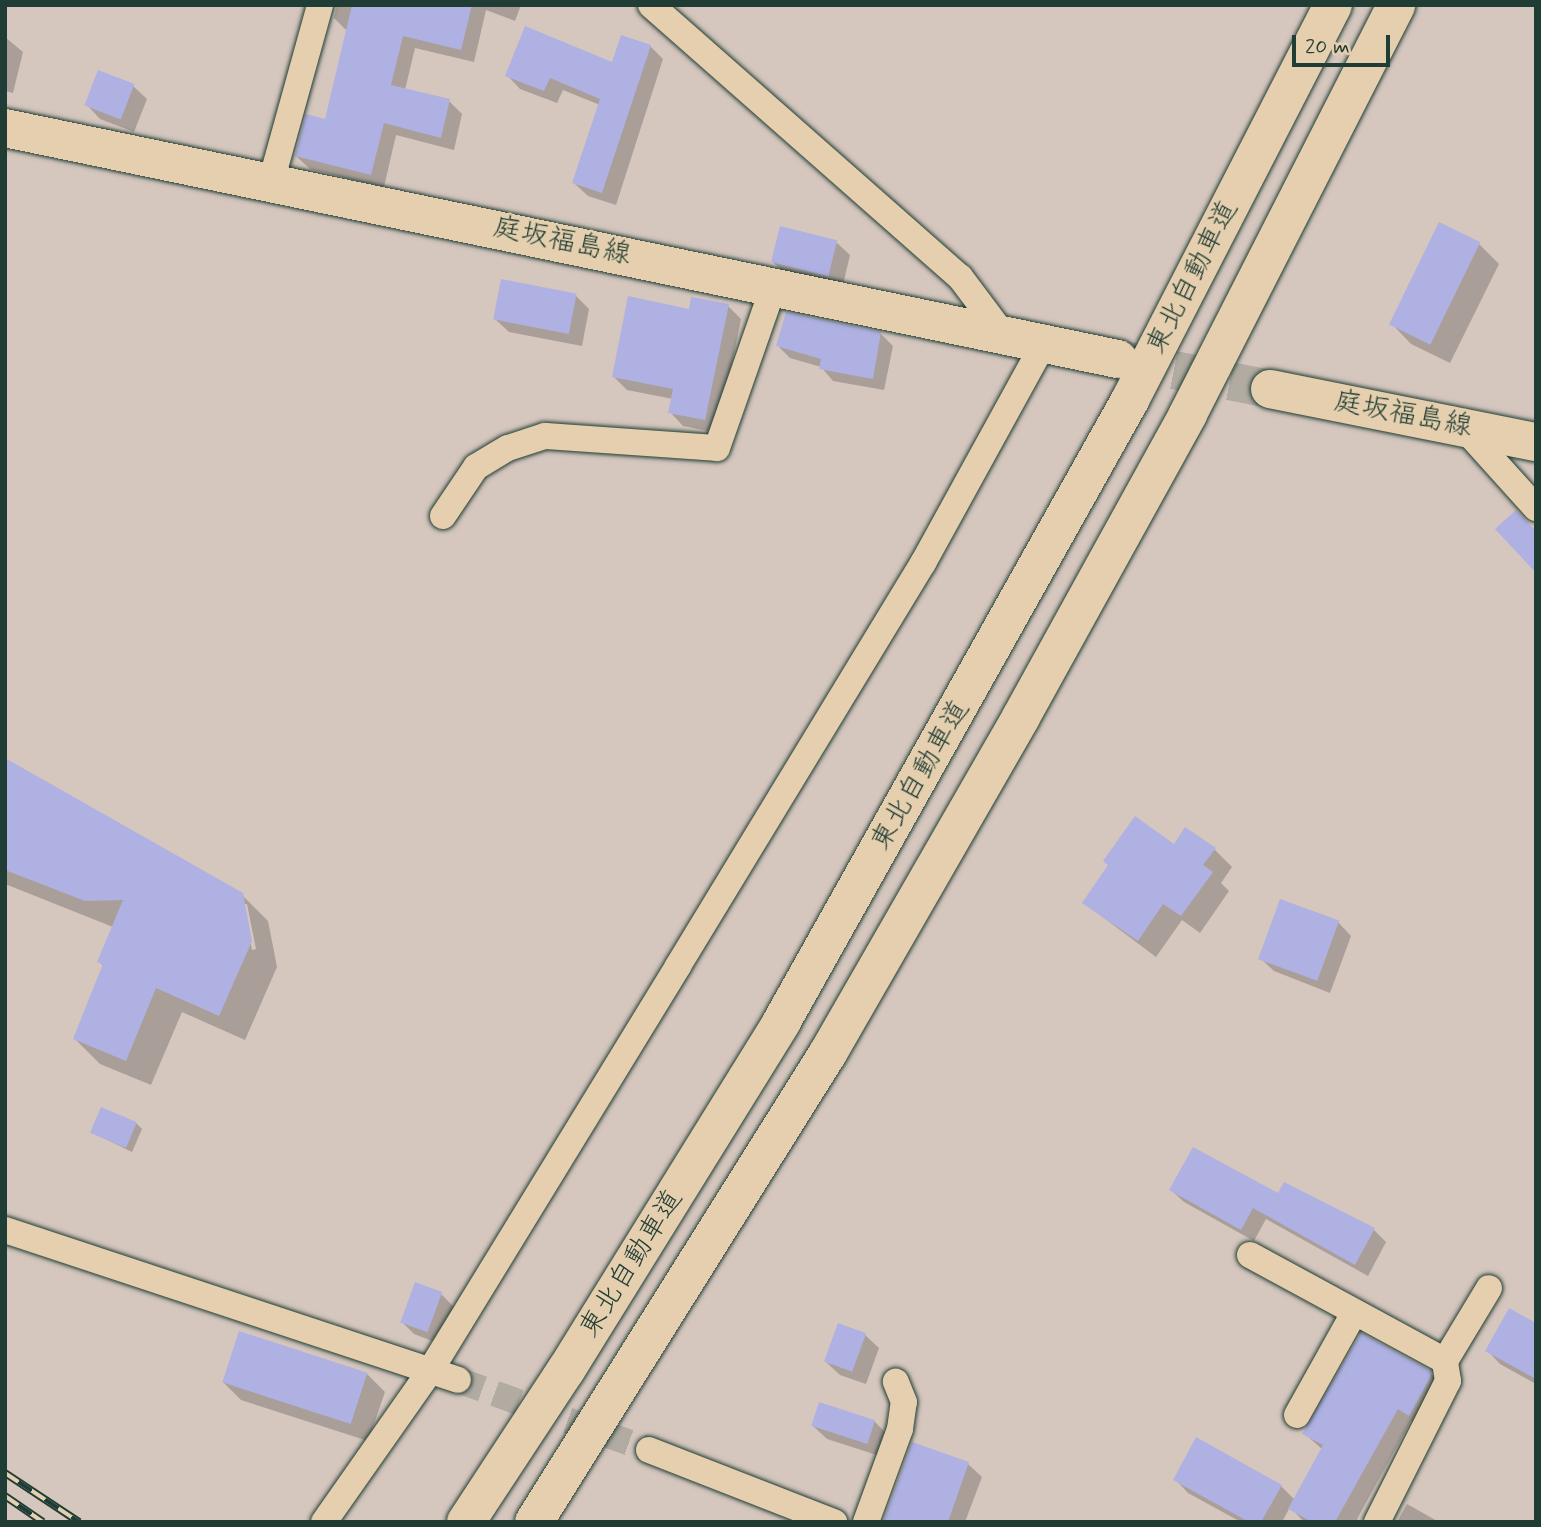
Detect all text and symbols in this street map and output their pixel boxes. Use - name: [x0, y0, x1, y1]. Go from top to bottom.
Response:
- scale bar: [1296, 21, 1394, 65]
- text: 20 m: [1305, 33, 1350, 61]
- street label: 東北自動車道: [1140, 196, 1246, 360]
- street label: 庭坂福島線: [490, 211, 634, 273]
- street label: 庭坂福島線: [1331, 385, 1475, 445]
- street label: 東北自動車道: [864, 695, 978, 857]
- street label: 東北自動車道: [573, 1184, 691, 1344]

